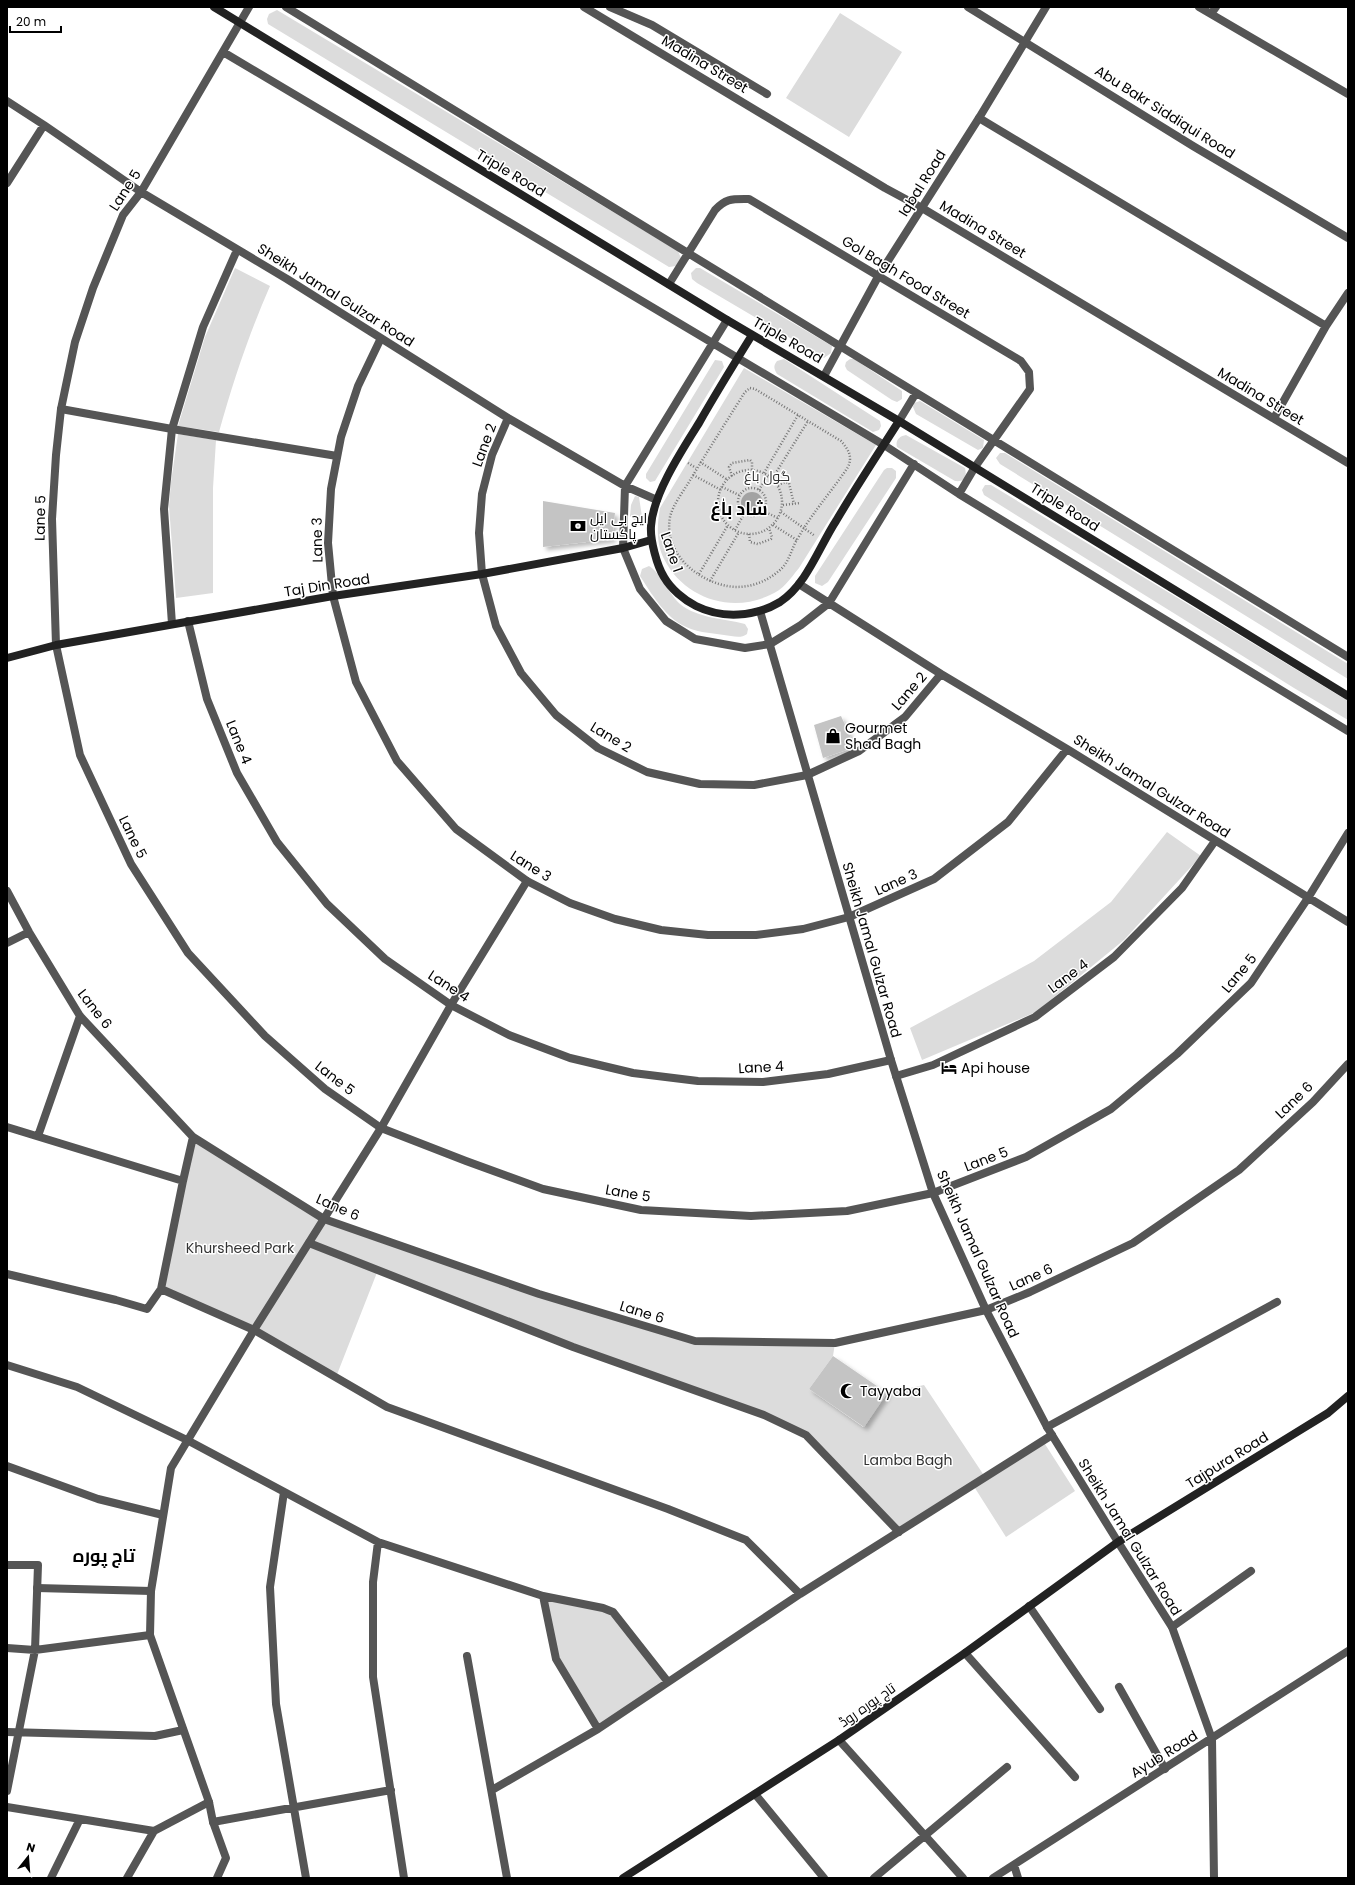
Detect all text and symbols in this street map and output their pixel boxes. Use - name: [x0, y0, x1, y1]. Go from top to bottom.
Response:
- scale bar: [10, 8, 61, 34]
- text: 20 m: [16, 13, 46, 30]
- street label: Madina Street: [658, 30, 752, 98]
- street label: Abu Bakr Siddiqui Road: [1091, 61, 1239, 163]
- street label: Triple Road: [472, 144, 550, 202]
- street label: Iqbal Road: [894, 146, 950, 220]
- street label: Lane 5: [104, 165, 146, 215]
- street label: Madina Street: [936, 195, 1030, 263]
- street label: Gol Bagh Food Street: [838, 231, 974, 323]
- street label: Sheikh Jamal Gulzar Road: [254, 238, 418, 352]
- street label: Triple Road: [749, 312, 827, 368]
- street label: Madina Street: [1214, 362, 1308, 430]
- street label: Lane 2: [467, 420, 501, 470]
- park label: گول باغ: [744, 466, 790, 486]
- street label: Triple Road: [1027, 478, 1103, 536]
- street label: Lane 5: [30, 495, 50, 541]
- district label: شاد باٰغ: [710, 496, 768, 521]
- place label: ایچ بی ایل پاکستان: [590, 508, 647, 544]
- street label: Lane 3: [307, 517, 327, 563]
- bank icon: ایچ بی ایل پاکستان: [569, 517, 587, 535]
- street label: Lane 1: [656, 529, 688, 575]
- street label: Taj Din Road: [283, 568, 371, 602]
- street label: Lane 2: [887, 667, 931, 715]
- street label: Lane 4: [221, 717, 257, 767]
- street label: Lane 2: [587, 717, 635, 757]
- place label: Gourmet Shad Bagh: [845, 718, 921, 754]
- shop icon: Gourmet Shad Bagh: [824, 727, 842, 745]
- street label: Sheikh Jamal Gulzar Road: [1070, 729, 1234, 843]
- street label: Lane 5: [114, 812, 152, 862]
- street label: Lane 3: [507, 846, 555, 886]
- street label: Sheikh Jamal Gulzar Road: [837, 860, 907, 1040]
- street label: Lane 3: [871, 864, 921, 900]
- street label: Lane 5: [1217, 949, 1261, 997]
- street label: Lane 4: [1044, 954, 1092, 998]
- street label: Lane 4: [424, 965, 474, 1007]
- street label: Lane 6: [73, 985, 117, 1033]
- street label: Lane 5: [311, 1056, 359, 1100]
- street label: Lane 4: [738, 1056, 785, 1078]
- place label: Api house: [961, 1058, 1030, 1078]
- hotel icon: Api house: [940, 1059, 958, 1077]
- street label: Lane 6: [1271, 1077, 1317, 1123]
- street label: Lane 5: [961, 1141, 1011, 1177]
- street label: Sheikh Jamal Gulzar Road: [932, 1167, 1024, 1341]
- street label: Lane 5: [604, 1179, 652, 1207]
- street label: Lane 6: [313, 1189, 363, 1225]
- park label: Khursheed Park: [186, 1238, 295, 1258]
- street label: Lane 6: [1006, 1259, 1056, 1295]
- street label: Lane 6: [617, 1296, 667, 1328]
- place label: Tayyaba: [860, 1381, 921, 1401]
- mosque icon: Tayyaba: [839, 1382, 857, 1400]
- street label: Tajpura Road: [1182, 1427, 1272, 1493]
- park label: Lamba Bagh: [863, 1450, 953, 1470]
- street label: Sheikh Jamal Gulzar Road: [1073, 1455, 1187, 1619]
- district label: تاج پورہ: [73, 1543, 136, 1568]
- street label: تاج پورہ روڈ: [835, 1678, 900, 1732]
- street label: Ayub Road: [1127, 1725, 1201, 1783]
- north arrow: [8, 1837, 48, 1877]
- text: N: [25, 1839, 37, 1856]

